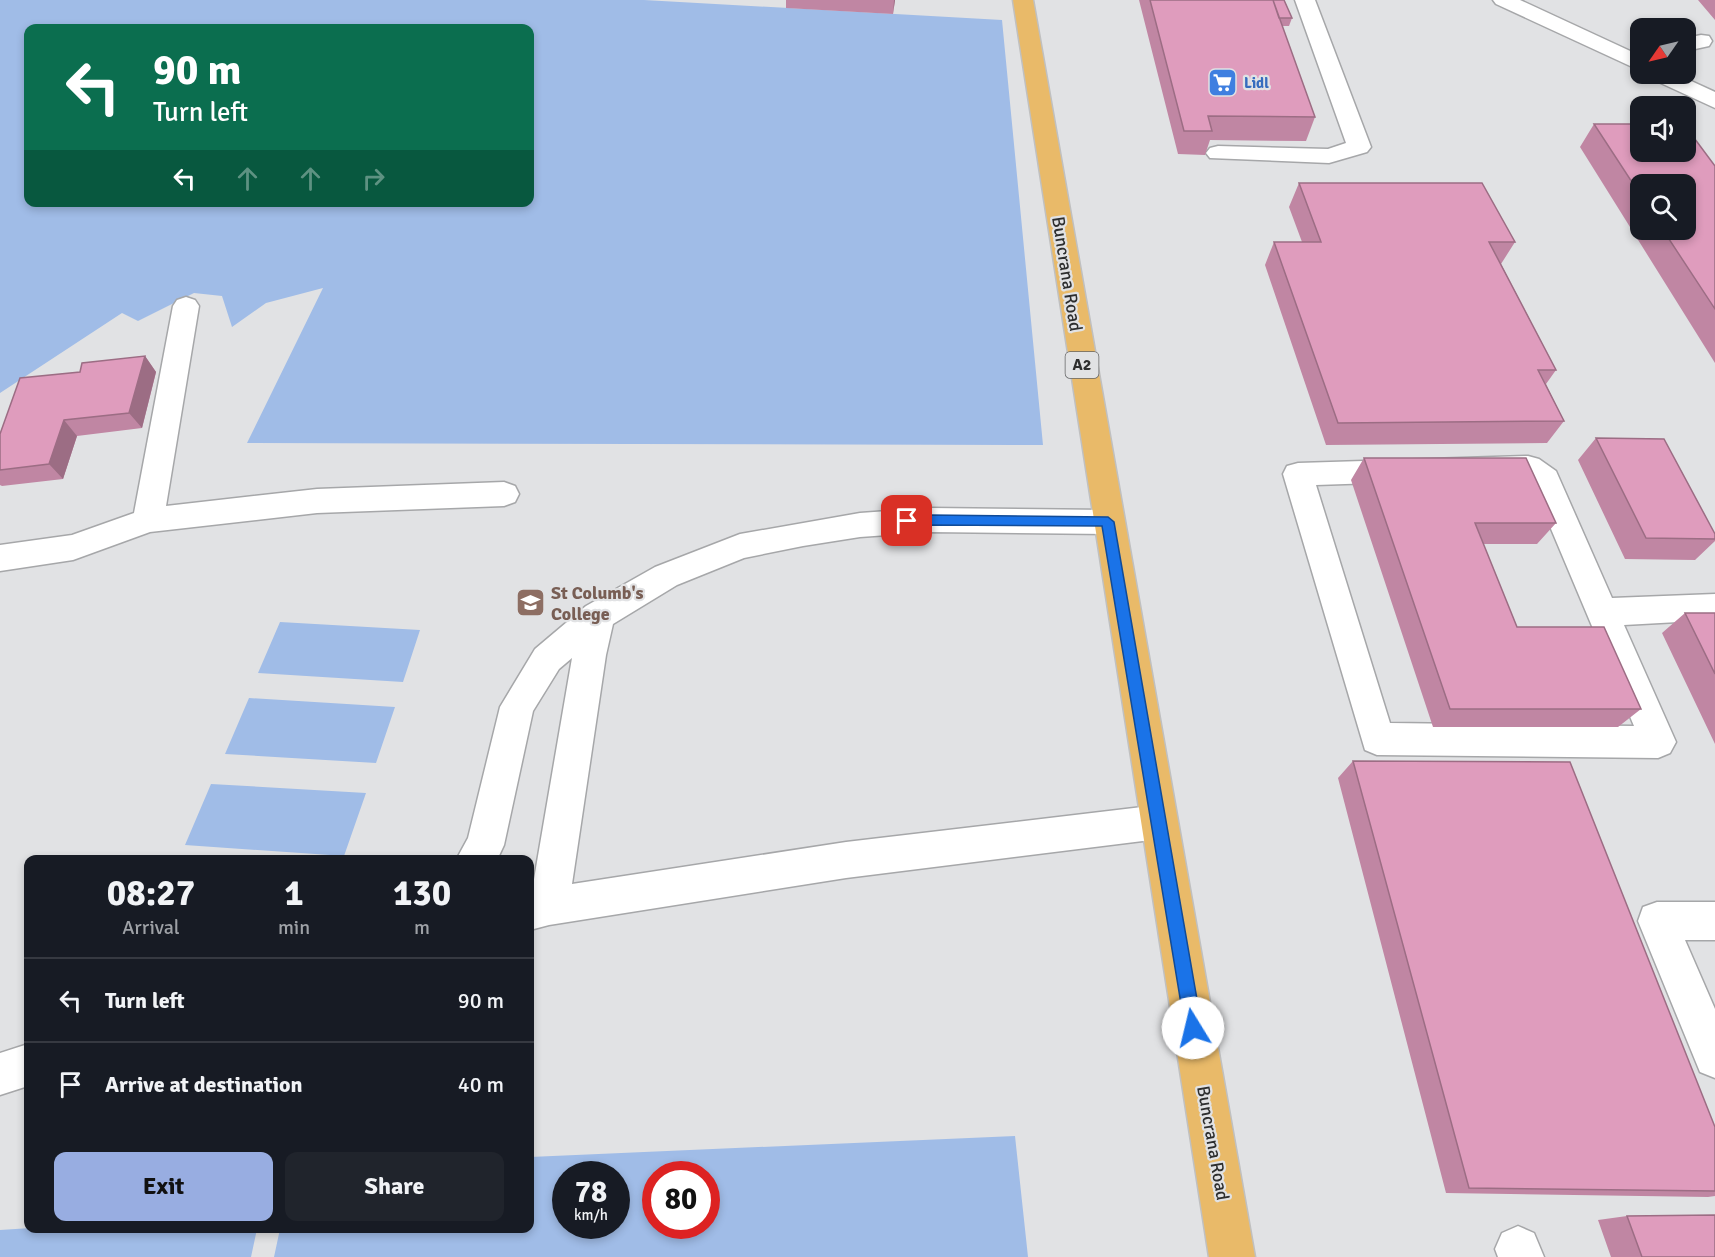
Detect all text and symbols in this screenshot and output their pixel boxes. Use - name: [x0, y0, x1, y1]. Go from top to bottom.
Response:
- north arrow: [1630, 18, 1696, 84]
- map controls: [1630, 18, 1696, 240]
- text: 90 m: [153, 45, 242, 96]
- icon: left: [54, 48, 132, 126]
- supermarket icon: Lidl: [1207, 67, 1239, 99]
- place label: Lidl: [1244, 74, 1269, 92]
- text: Turn left: [153, 96, 248, 129]
- button: sound: [1630, 96, 1696, 162]
- icon: left: [168, 162, 201, 195]
- icon: ahead: [231, 162, 264, 195]
- icon: ahead: [294, 162, 327, 195]
- icon: right: [357, 162, 390, 195]
- button: search: [1630, 174, 1696, 240]
- street label: Buncrana Road: [1047, 215, 1087, 333]
- road number: A2: [1066, 352, 1098, 378]
- pin: [881, 495, 932, 546]
- icon: arrive: [890, 504, 923, 537]
- place label: St Columb's College: [551, 582, 644, 625]
- school or university icon: St Columb's College: [514, 587, 546, 619]
- text: 08:27: [107, 871, 195, 916]
- text: 1: [284, 871, 304, 916]
- text: 130: [393, 871, 451, 916]
- text: Arrival: [122, 915, 180, 940]
- text: min: [278, 915, 310, 940]
- text: m: [414, 915, 430, 940]
- icon: left: [54, 984, 87, 1017]
- text: Turn left: [105, 987, 185, 1014]
- text: 90 m: [458, 987, 504, 1014]
- position arrow: [1161, 996, 1225, 1060]
- icon: arrive: [54, 1068, 87, 1101]
- text: Arrive at destination: [105, 1071, 302, 1098]
- text: 40 m: [458, 1071, 504, 1098]
- street label: Buncrana Road: [1192, 1084, 1234, 1202]
- button: Exit: [54, 1152, 273, 1221]
- button: Share: [285, 1152, 504, 1221]
- speed limit sign: 80: [642, 1161, 720, 1239]
- text: 78: [575, 1174, 607, 1211]
- text: km/h: [574, 1206, 608, 1224]

